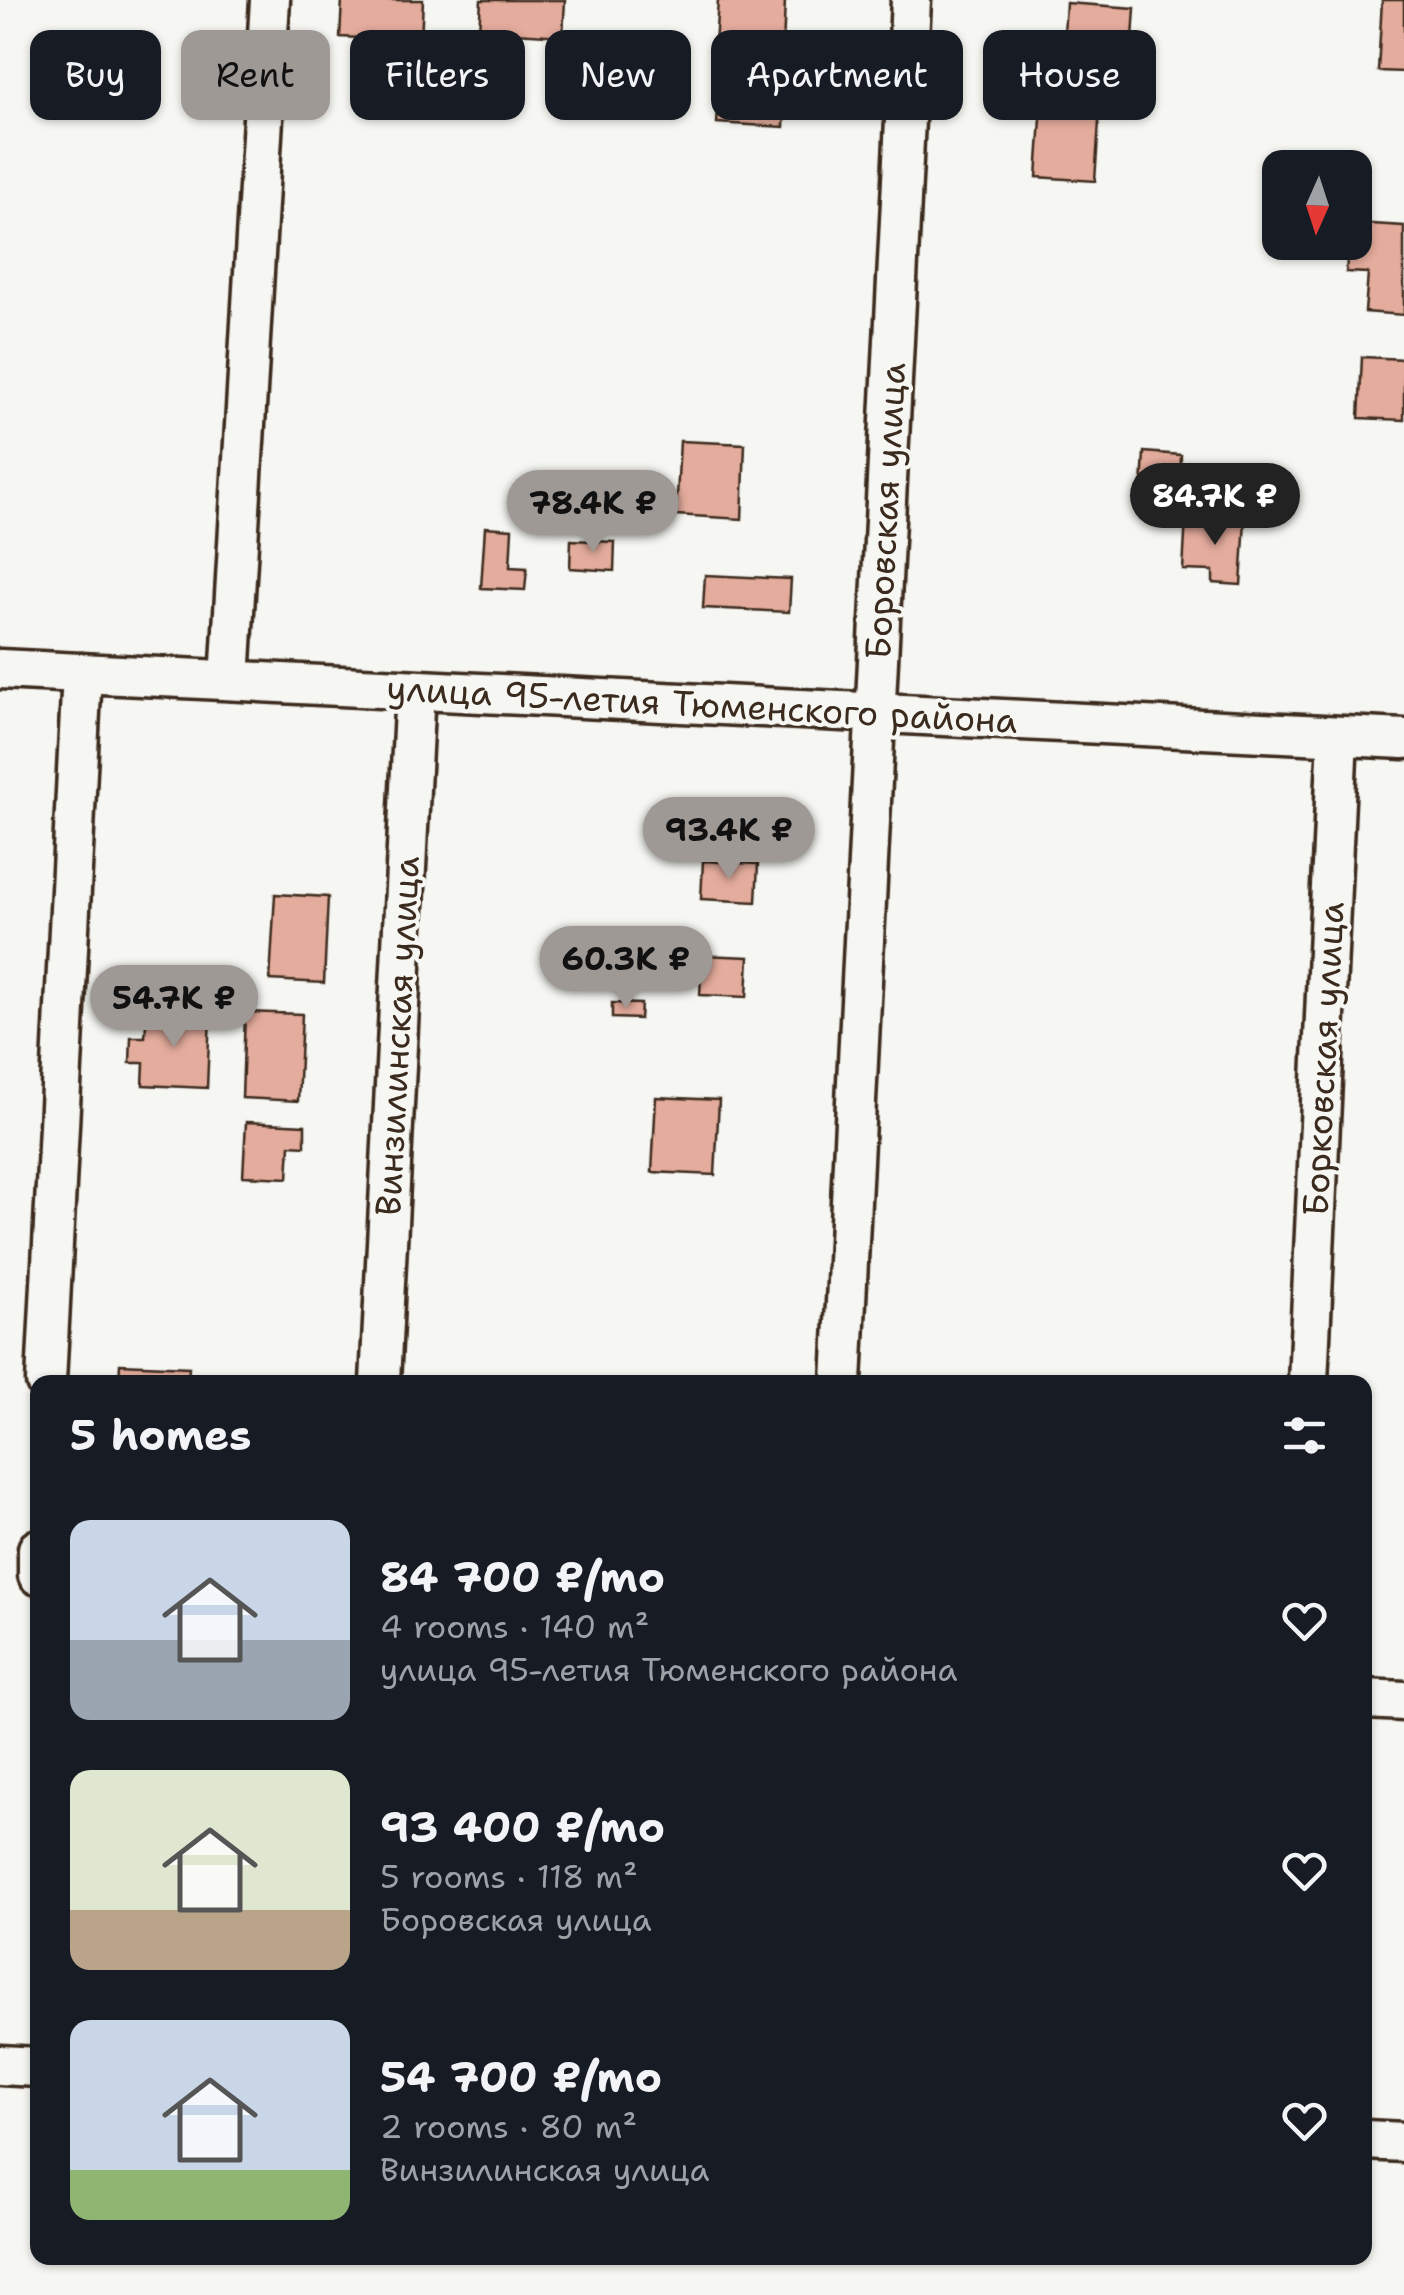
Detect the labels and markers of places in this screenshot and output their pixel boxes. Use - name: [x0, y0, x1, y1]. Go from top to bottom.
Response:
- pin: 84.7K ₽: [1123, 463, 1307, 548]
- pin: 78.4K ₽: [501, 470, 685, 555]
- pin: 93.4K ₽: [637, 797, 821, 882]
- pin: 60.3K ₽: [534, 926, 718, 1011]
- pin: 54.7K ₽: [82, 965, 266, 1050]

